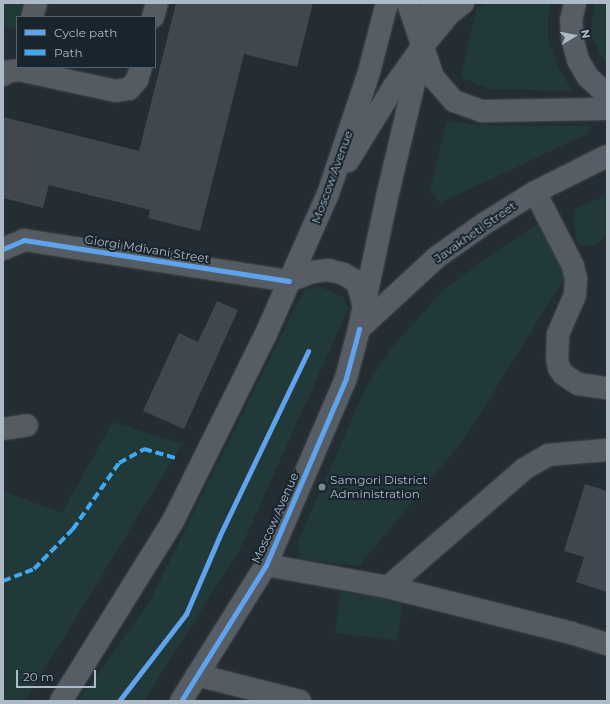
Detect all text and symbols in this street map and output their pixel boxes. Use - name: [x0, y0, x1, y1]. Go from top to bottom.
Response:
- legend: [16, 16, 156, 68]
- north arrow: [554, 16, 594, 56]
- text: Cycle path: [54, 25, 117, 40]
- text: N: [578, 28, 593, 40]
- text: Path: [54, 45, 83, 60]
- street label: Moscow Avenue: [309, 129, 355, 225]
- street label: Javakheti Street: [431, 198, 519, 266]
- street label: Giorgi Mdivani Street: [84, 232, 210, 266]
- street label: Moscow Avenue: [249, 470, 301, 566]
- place label: Samgori District Administration: [330, 473, 428, 501]
- marker: Samgori District Administration: [317, 482, 327, 492]
- scale bar: [18, 662, 98, 688]
- text: 20 m: [23, 669, 54, 684]

